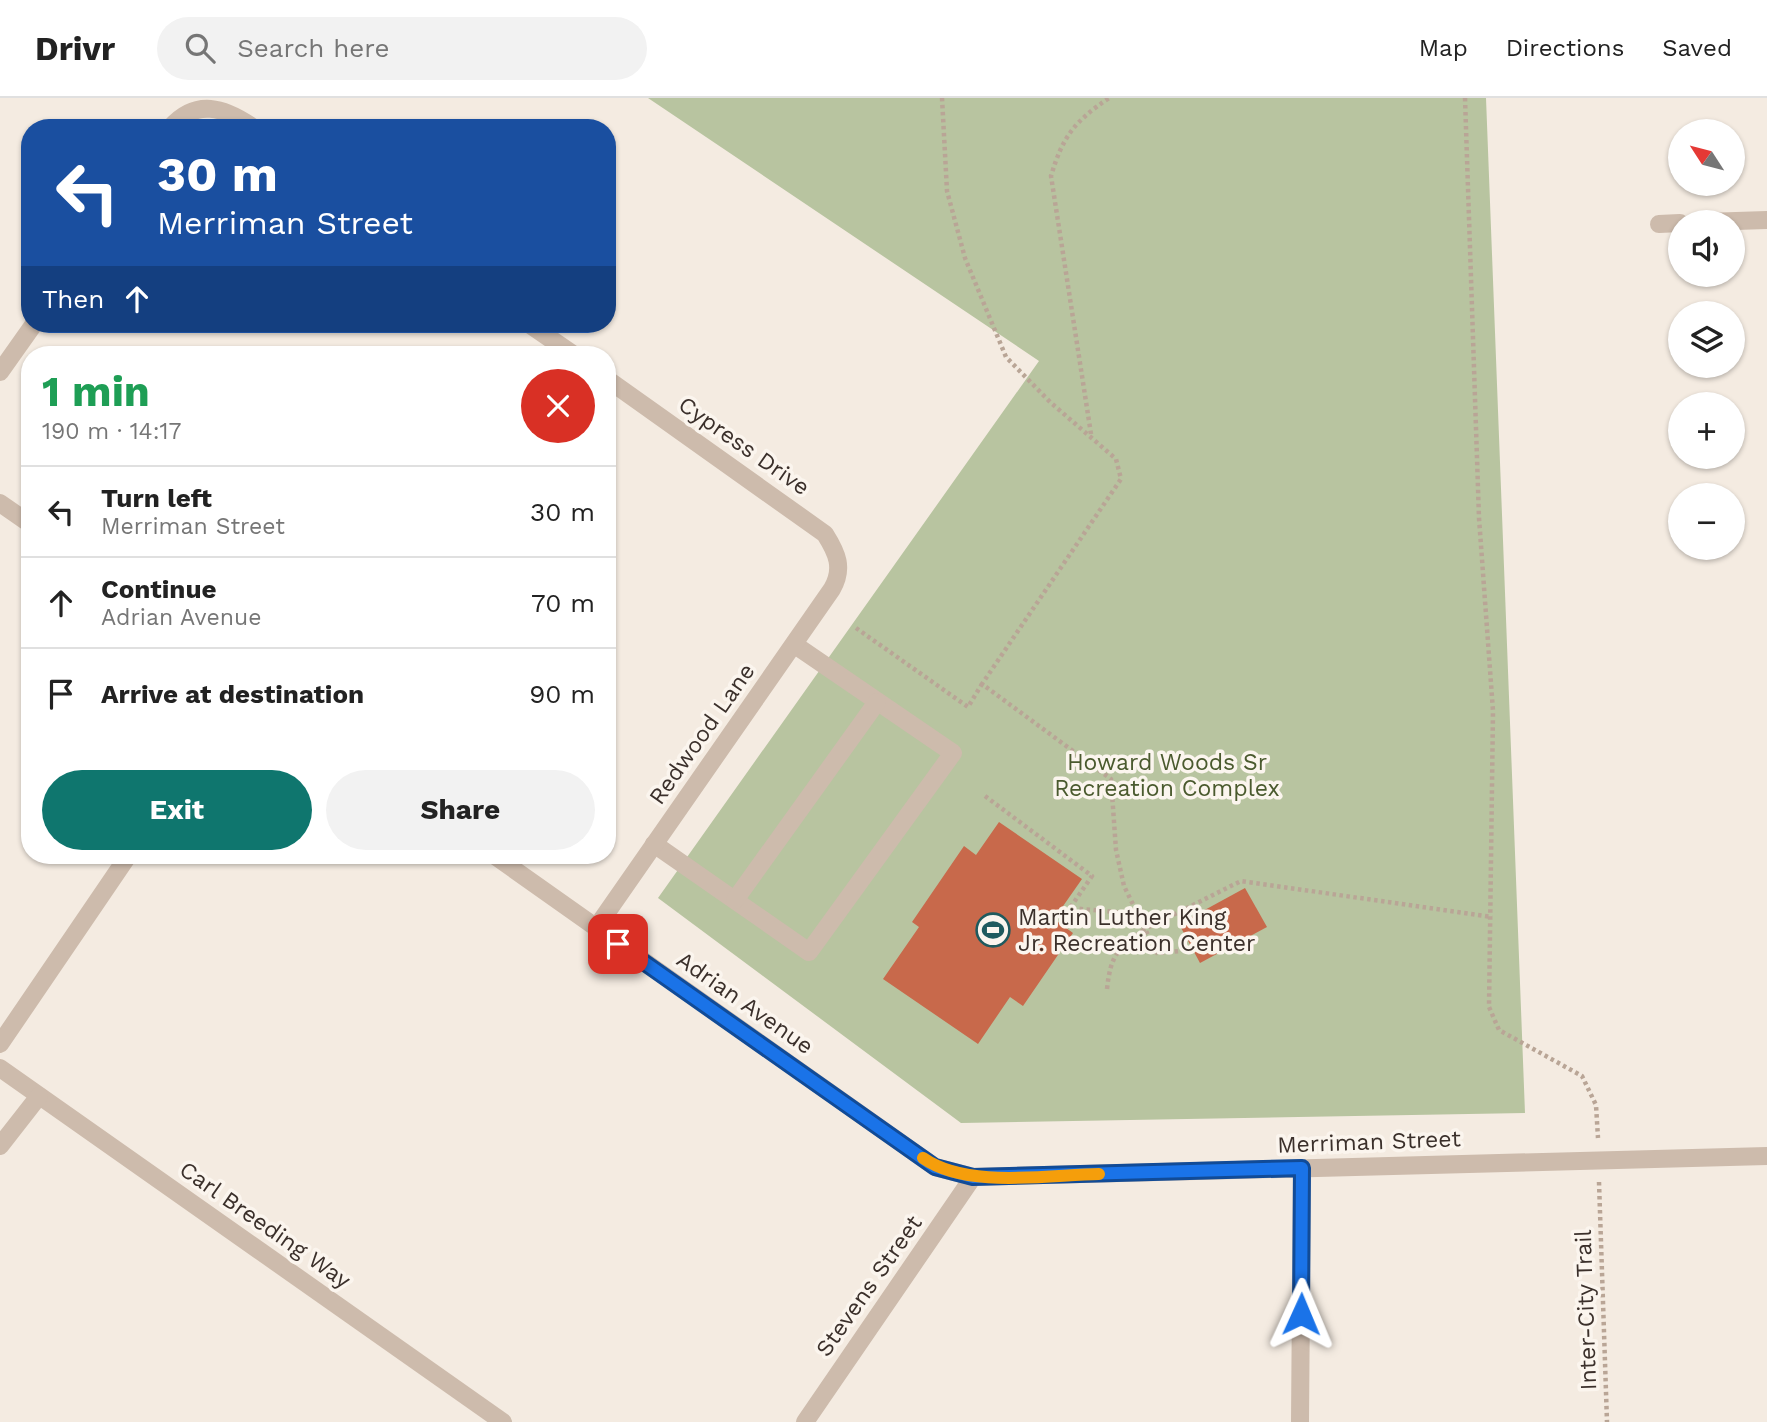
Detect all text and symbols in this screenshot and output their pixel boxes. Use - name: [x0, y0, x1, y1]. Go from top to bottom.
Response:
- search box: [157, 17, 647, 80]
- text: Drivr: [35, 29, 115, 68]
- icon: search: [181, 29, 219, 67]
- text: Search here: [237, 33, 390, 63]
- text: Map: [1419, 34, 1468, 62]
- text: Directions: [1506, 34, 1624, 62]
- text: Saved: [1662, 34, 1732, 62]
- north arrow: [1668, 119, 1745, 196]
- map controls: [1668, 119, 1745, 560]
- text: 30 m: [157, 145, 278, 203]
- icon: left: [42, 147, 133, 238]
- text: Merriman Street: [157, 204, 413, 242]
- button: sound: [1668, 210, 1745, 287]
- icon: ahead: [118, 280, 156, 318]
- text: Then: [42, 284, 104, 314]
- button: layers: [1668, 301, 1745, 378]
- text: 1 min: [42, 367, 150, 416]
- button: close: [521, 369, 595, 443]
- street label: Cypress Drive: [673, 391, 815, 501]
- button: +: [1668, 392, 1745, 469]
- text: 190 m · 14:17: [42, 418, 181, 445]
- text: Turn left: [101, 483, 212, 513]
- button: −: [1668, 483, 1745, 560]
- icon: left: [42, 493, 80, 531]
- text: 30 m: [530, 497, 595, 527]
- text: Merriman Street: [101, 513, 285, 540]
- text: Continue: [101, 574, 217, 604]
- icon: ahead: [42, 584, 80, 622]
- text: 70 m: [531, 588, 595, 618]
- text: Adrian Avenue: [101, 604, 261, 631]
- street label: Redwood Lane: [643, 658, 761, 810]
- icon: arrive: [42, 675, 80, 713]
- text: Arrive at destination: [101, 679, 364, 709]
- text: 90 m: [529, 679, 595, 709]
- park label: Howard Woods Sr Recreation Complex: [1054, 749, 1280, 802]
- button: Exit: [42, 770, 312, 850]
- button: Share: [326, 770, 595, 850]
- place label: Martin Luther King Jr. Recreation Center: [1018, 904, 1255, 957]
- sports icon: Martin Luther King Jr. Recreation Center: [974, 911, 1012, 949]
- pin: [588, 914, 648, 974]
- icon: arrive: [599, 925, 637, 963]
- street label: Adrian Avenue: [672, 946, 818, 1060]
- street label: Merriman Street: [1277, 1125, 1462, 1159]
- street label: Carl Breeding Way: [174, 1156, 356, 1294]
- street label: Stevens Street: [810, 1210, 928, 1362]
- street label: Inter-City Trail: [1570, 1229, 1602, 1391]
- position arrow: [1264, 1277, 1338, 1351]

